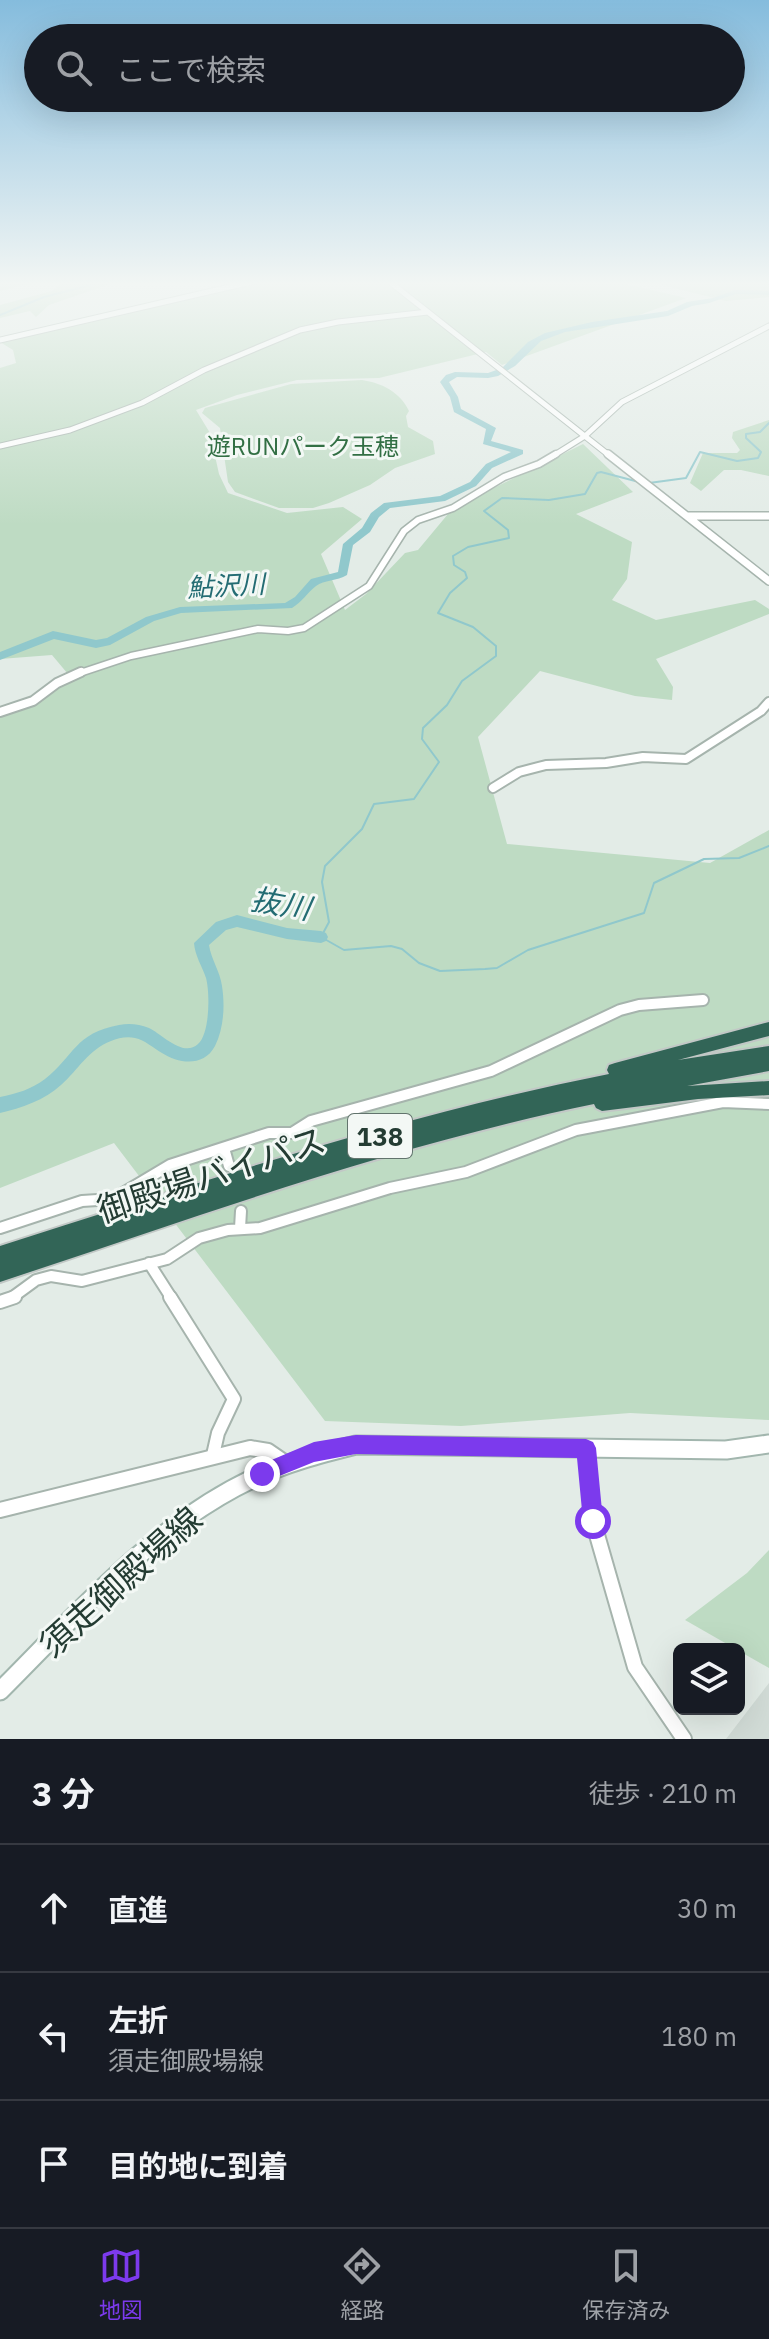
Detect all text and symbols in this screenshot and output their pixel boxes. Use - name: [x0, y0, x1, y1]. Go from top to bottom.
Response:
- search box: [24, 24, 745, 112]
- icon: search: [52, 46, 96, 90]
- text: ここで検索: [116, 50, 266, 89]
- park label: 遊RUNパーク玉穂: [207, 430, 399, 462]
- water label: 鮎沢川: [186, 566, 269, 604]
- water label: 抜川: [248, 879, 317, 928]
- road number: 138: [348, 1114, 412, 1158]
- street label: 御殿場バイパス: [91, 1116, 331, 1232]
- route end: [244, 1456, 280, 1492]
- street label: 須走御殿場線: [29, 1496, 211, 1666]
- route start: [575, 1503, 611, 1539]
- map controls: [673, 1643, 745, 1715]
- button: layers: [673, 1643, 745, 1715]
- text: 3 分: [32, 1771, 94, 1815]
- text: 徒歩 · 210 m: [589, 1776, 737, 1810]
- icon: ahead: [32, 1886, 76, 1930]
- text: 直進: [108, 1890, 168, 1929]
- text: 30 m: [677, 1891, 737, 1925]
- text: 左折: [108, 2000, 168, 2039]
- icon: left: [32, 2014, 76, 2058]
- text: 180 m: [661, 2019, 737, 2053]
- text: 須走御殿場線: [108, 2043, 264, 2077]
- icon: arrive: [32, 2142, 76, 2186]
- text: 目的地に到着: [108, 2146, 288, 2185]
- tab: 地図: [99, 2244, 143, 2324]
- tab: 経路: [340, 2244, 384, 2324]
- tab: 保存済み: [582, 2244, 670, 2324]

